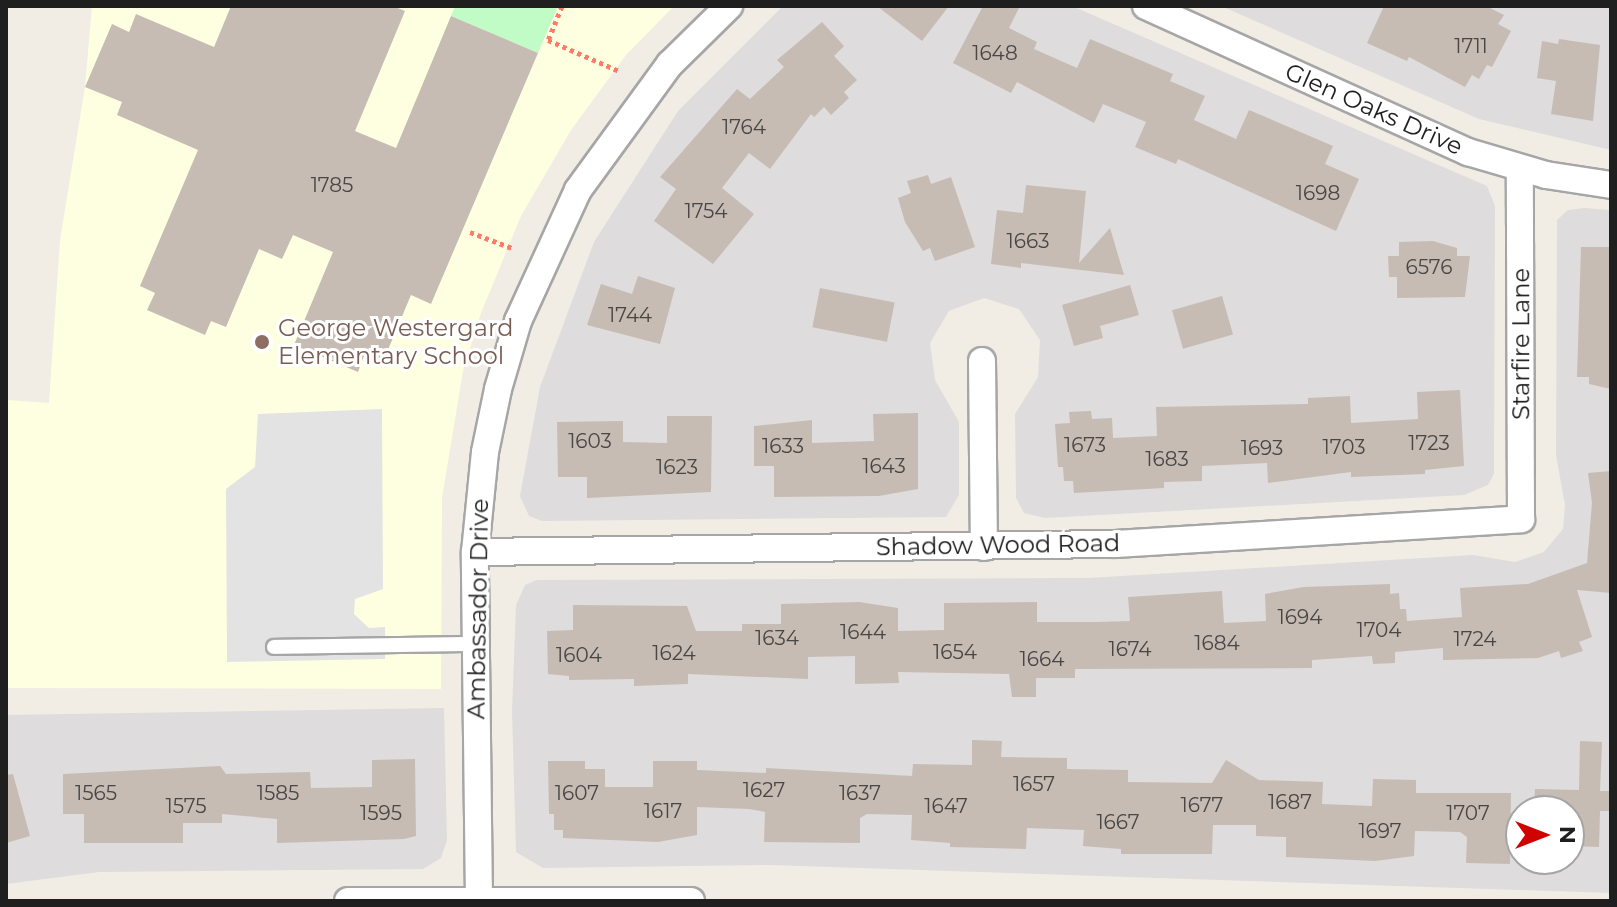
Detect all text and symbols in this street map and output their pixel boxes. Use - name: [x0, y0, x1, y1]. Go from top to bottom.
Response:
- house number: 1711: [1454, 34, 1488, 58]
- house number: 1648: [972, 41, 1018, 65]
- street label: Glen Oaks Drive: [1281, 57, 1467, 161]
- house number: 1764: [722, 115, 766, 139]
- house number: 1785: [311, 173, 353, 197]
- house number: 1698: [1296, 181, 1340, 205]
- house number: 1754: [684, 199, 728, 223]
- house number: 1663: [1007, 229, 1049, 253]
- house number: 6576: [1406, 255, 1452, 279]
- street label: Starfire Lane: [1507, 268, 1535, 420]
- house number: 1744: [608, 303, 652, 327]
- place label: George Westergard Elementary School: [278, 314, 513, 370]
- marker: George Westergard Elementary School: [253, 333, 271, 351]
- house number: 1603: [568, 429, 612, 453]
- house number: 1723: [1408, 431, 1450, 455]
- house number: 1673: [1064, 433, 1106, 457]
- house number: 1633: [762, 434, 804, 458]
- house number: 1703: [1323, 435, 1365, 459]
- house number: 1693: [1241, 436, 1283, 460]
- house number: 1683: [1145, 447, 1189, 471]
- house number: 1643: [862, 454, 906, 478]
- house number: 1623: [656, 455, 698, 479]
- street label: Ambassador Drive: [462, 498, 494, 720]
- street label: Shadow Wood Road: [876, 528, 1120, 562]
- house number: 1694: [1278, 605, 1322, 629]
- house number: 1704: [1356, 618, 1402, 642]
- house number: 1644: [840, 620, 886, 644]
- house number: 1634: [755, 626, 799, 650]
- house number: 1724: [1453, 627, 1497, 651]
- house number: 1684: [1194, 631, 1240, 655]
- house number: 1674: [1109, 637, 1151, 661]
- house number: 1654: [933, 640, 977, 664]
- house number: 1624: [652, 641, 696, 665]
- house number: 1604: [556, 643, 602, 667]
- house number: 1664: [1020, 647, 1064, 671]
- house number: 1657: [1013, 772, 1055, 796]
- house number: 1627: [743, 778, 785, 802]
- house number: 1565: [75, 781, 117, 805]
- house number: 1585: [257, 781, 299, 805]
- house number: 1607: [555, 781, 599, 805]
- house number: 1637: [839, 781, 881, 805]
- house number: 1687: [1268, 790, 1312, 814]
- house number: 1677: [1181, 793, 1223, 817]
- house number: 1575: [166, 794, 206, 818]
- house number: 1647: [924, 794, 968, 818]
- north arrow: [1505, 795, 1585, 875]
- house number: 1617: [644, 799, 682, 823]
- house number: 1595: [360, 801, 402, 825]
- house number: 1707: [1446, 801, 1490, 825]
- house number: 1667: [1096, 810, 1140, 834]
- house number: 1697: [1358, 819, 1402, 843]
- text: N: [1554, 826, 1581, 844]

